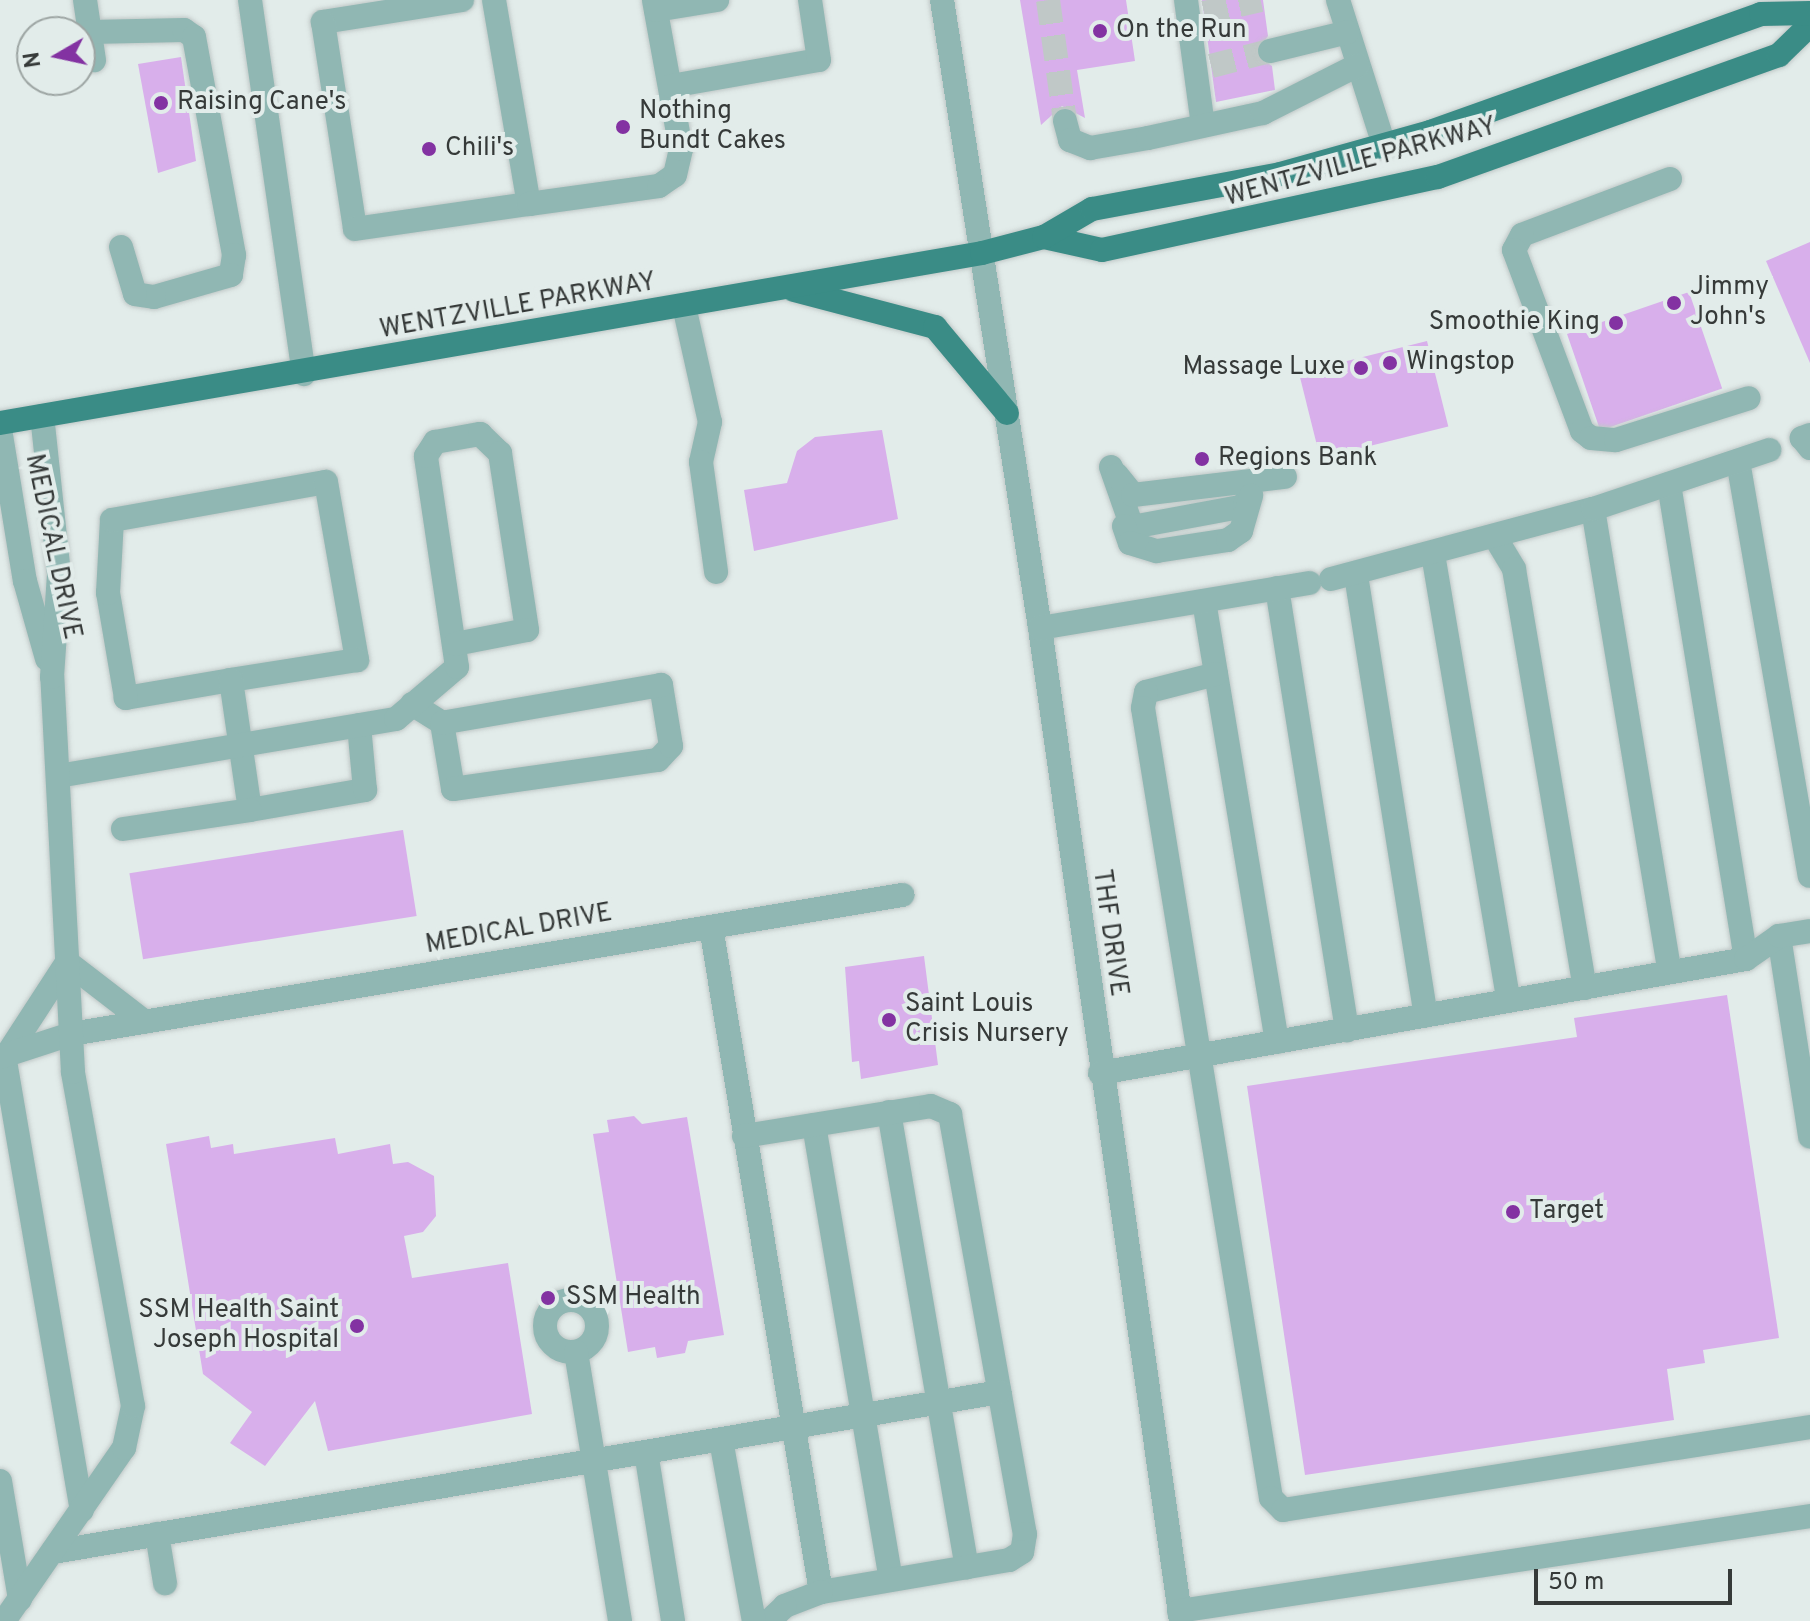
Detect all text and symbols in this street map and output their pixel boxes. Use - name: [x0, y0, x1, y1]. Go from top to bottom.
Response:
- place label: On the Run: [1116, 15, 1247, 47]
- north arrow: [16, 16, 96, 96]
- marker: On the Run: [1091, 22, 1109, 40]
- text: N: [19, 50, 48, 69]
- place label: Raising Cane's: [177, 87, 346, 119]
- marker: Raising Cane's: [152, 94, 170, 112]
- place label: Nothing Bundt Cakes: [639, 96, 786, 158]
- street label: WENTZVILLE PARKWAY: [1222, 112, 1500, 214]
- marker: Nothing Bundt Cakes: [614, 118, 632, 136]
- place label: Chili's: [445, 133, 514, 165]
- marker: Chili's: [420, 140, 438, 158]
- street label: WENTZVILLE PARKWAY: [377, 267, 659, 347]
- place label: Jimmy John's: [1690, 272, 1769, 334]
- marker: Jimmy John's: [1665, 294, 1683, 312]
- place label: Smoothie King: [1429, 307, 1600, 339]
- marker: Smoothie King: [1607, 314, 1625, 332]
- place label: Wingstop: [1406, 347, 1515, 379]
- place label: Massage Luxe: [1182, 352, 1345, 384]
- marker: Wingstop: [1381, 354, 1399, 372]
- marker: Massage Luxe: [1352, 359, 1370, 377]
- place label: Regions Bank: [1218, 443, 1377, 475]
- marker: Regions Bank: [1193, 450, 1211, 468]
- street label: MEDICAL DRIVE: [17, 451, 87, 643]
- street label: THF DRIVE: [1085, 867, 1133, 999]
- street label: MEDICAL DRIVE: [423, 898, 615, 962]
- place label: Saint Louis Crisis Nursery: [905, 989, 1069, 1050]
- marker: Saint Louis Crisis Nursery: [880, 1011, 898, 1029]
- place label: Target: [1529, 1196, 1604, 1228]
- marker: Target: [1504, 1203, 1522, 1221]
- place label: SSM Health: [566, 1282, 701, 1314]
- marker: SSM Health: [537, 1287, 559, 1309]
- place label: SSM Health Saint Joseph Hospital: [138, 1295, 339, 1356]
- marker: SSM Health Saint Joseph Hospital: [346, 1315, 368, 1337]
- scale bar: [1538, 1553, 1736, 1603]
- text: 50 m: [1548, 1568, 1604, 1598]

